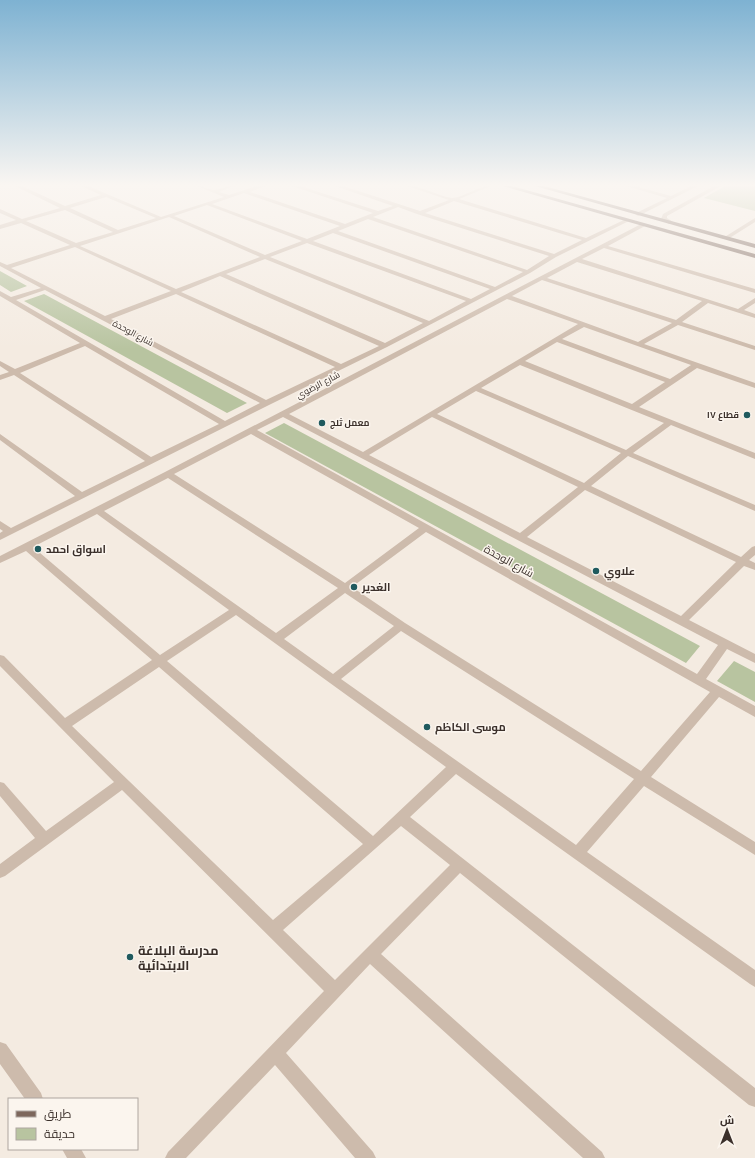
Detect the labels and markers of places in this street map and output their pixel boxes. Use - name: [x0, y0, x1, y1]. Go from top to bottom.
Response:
- place label: قطاع ١٧: [707, 409, 739, 422]
- marker: قطاع ١٧: [742, 410, 752, 420]
- place label: معمل ثلج: [330, 417, 369, 430]
- marker: معمل ثلج: [317, 418, 327, 428]
- place label: اسواق احمد: [46, 543, 106, 557]
- marker: اسواق احمد: [33, 544, 43, 554]
- place label: علاوي: [604, 565, 635, 581]
- marker: علاوي: [591, 566, 601, 576]
- place label: الغدير: [361, 581, 390, 594]
- marker: الغدير: [349, 582, 359, 592]
- place label: موسى الكاظم: [435, 721, 506, 735]
- marker: موسى الكاظم: [422, 722, 432, 732]
- place label: مدرسة البلاغة الابتدائية: [138, 943, 219, 973]
- marker: مدرسة البلاغة الابتدائية: [125, 952, 135, 962]

